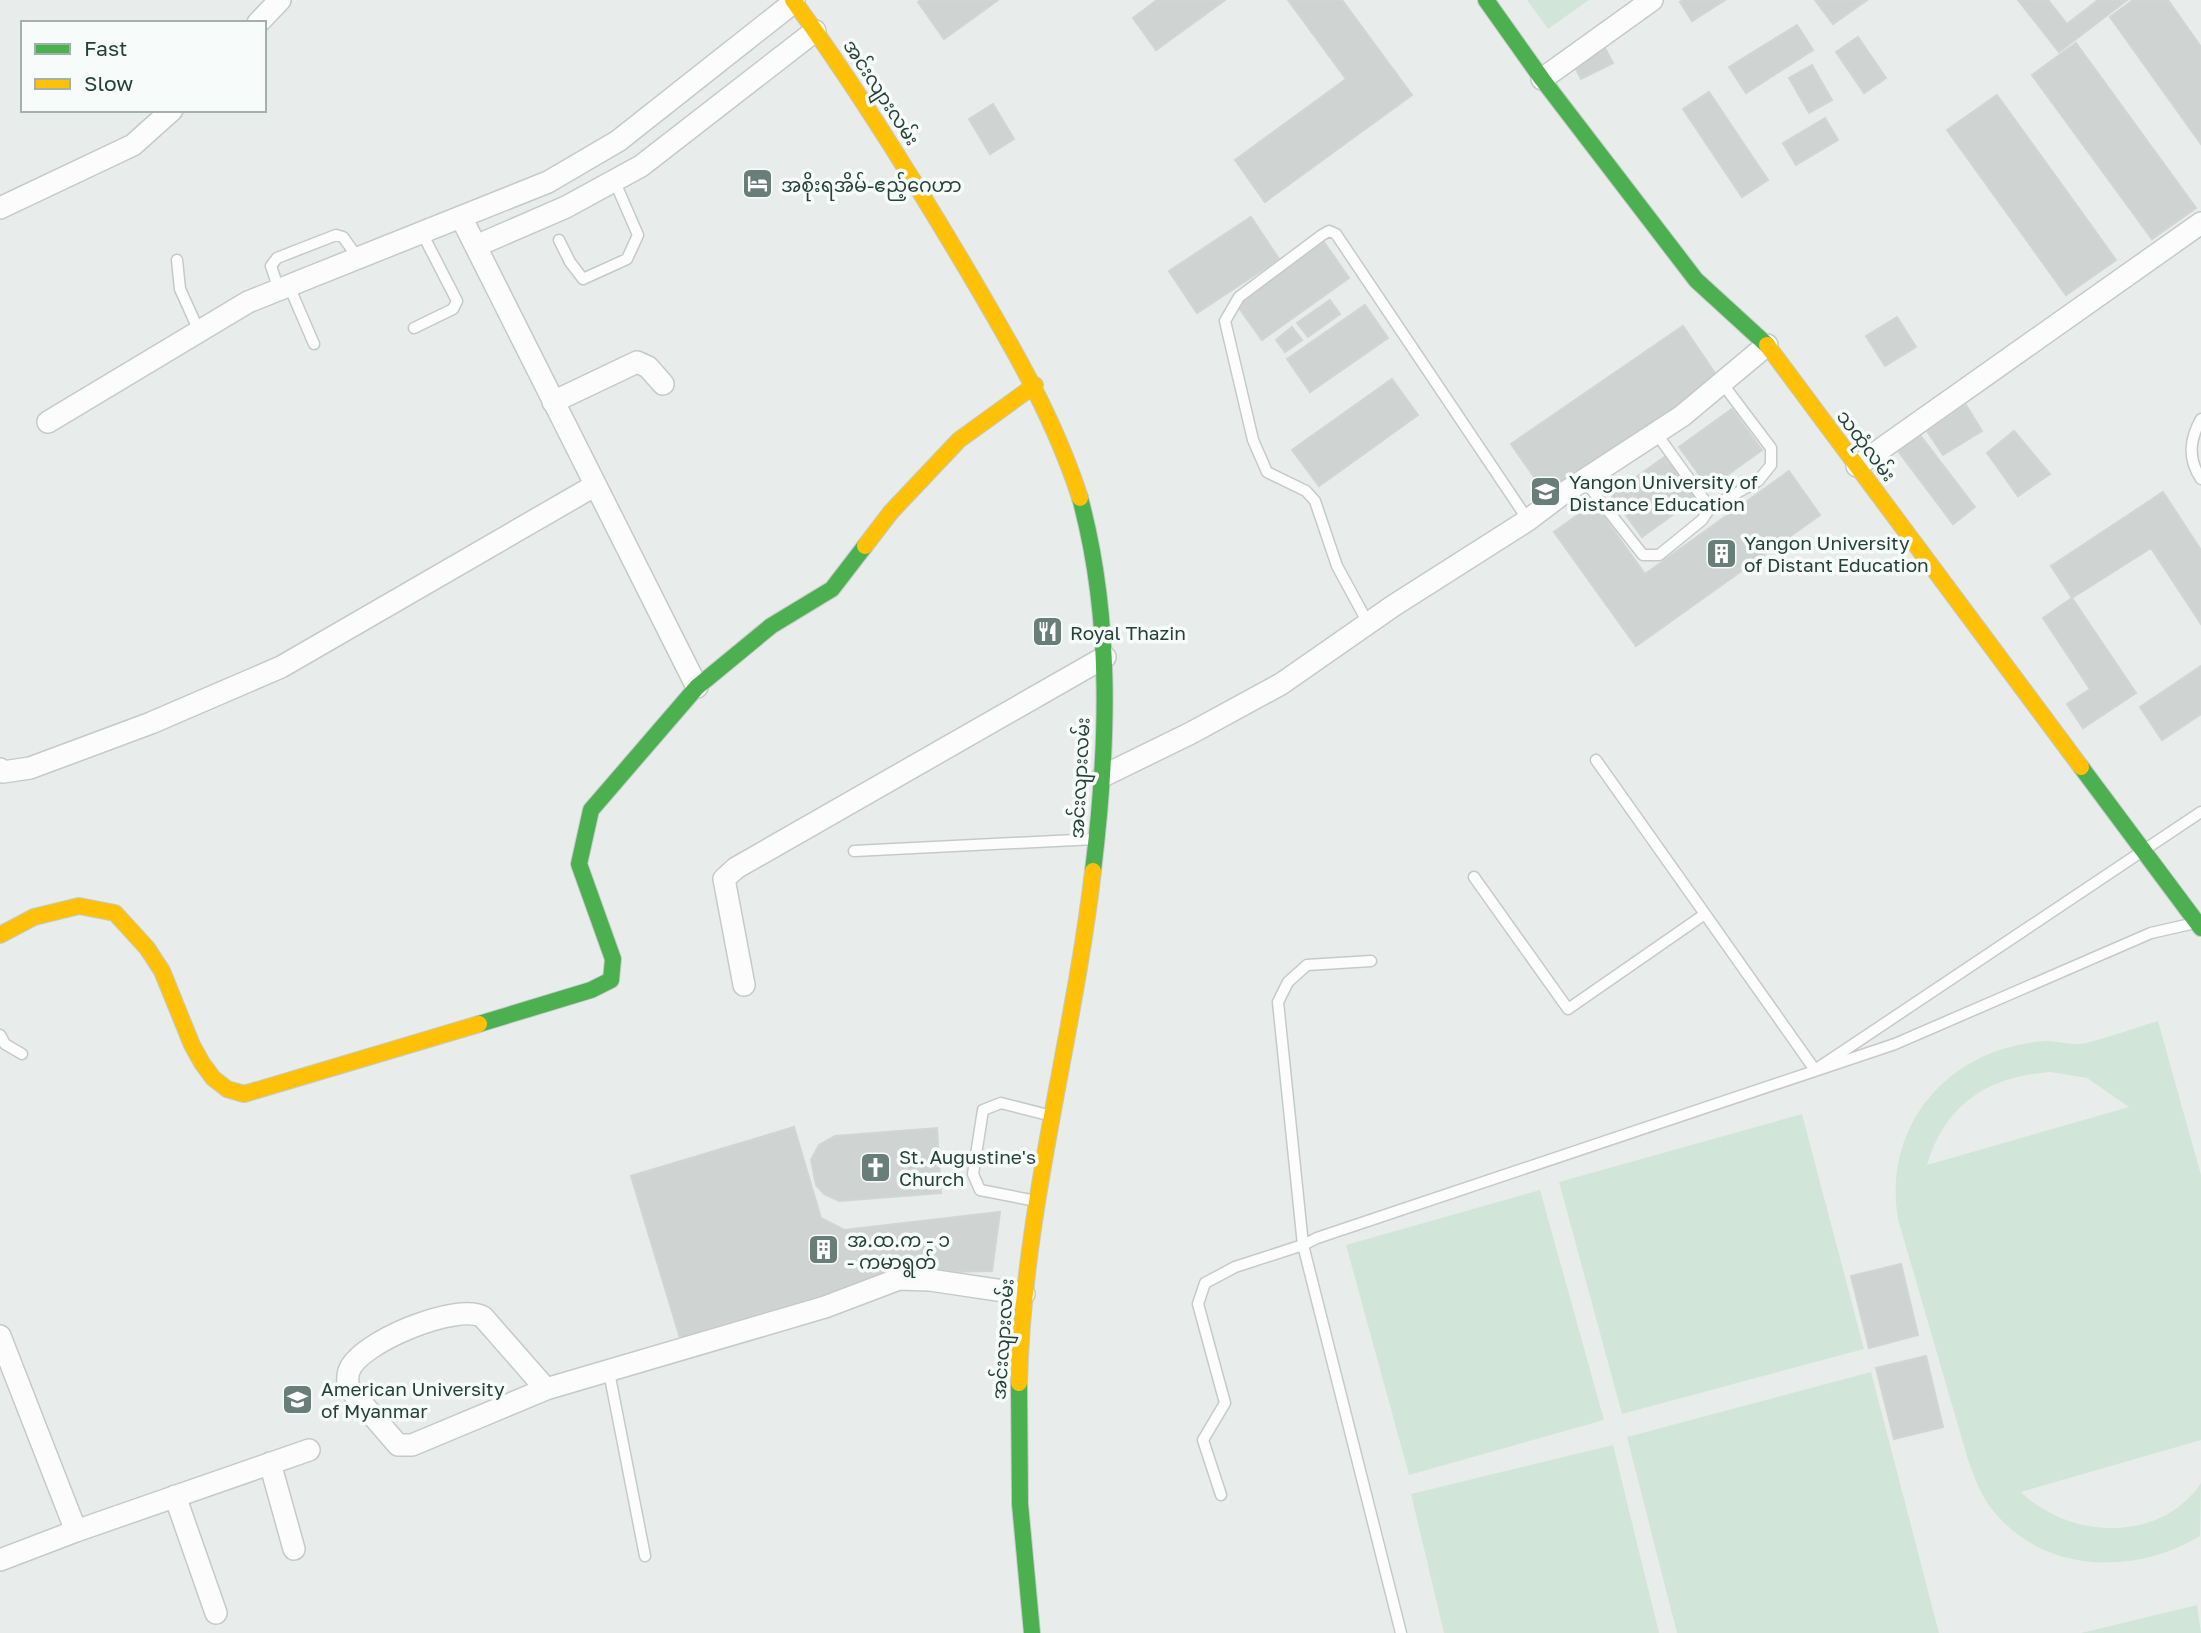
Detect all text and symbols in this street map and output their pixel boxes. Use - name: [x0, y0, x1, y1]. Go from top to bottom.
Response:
- legend: [21, 21, 266, 112]
- street label: အင်းလျားလမ်း: [835, 34, 926, 152]
- text: Fast: [84, 35, 127, 61]
- text: Slow: [84, 70, 133, 96]
- hotel icon: အစိုးရအိမ်-ဧည့်ဂေဟာ: [741, 167, 775, 201]
- place label: အစိုးရအိမ်-ဧည့်ဂေဟာ: [781, 171, 962, 202]
- street label: သထုံလမ်း: [1828, 403, 1903, 489]
- place label: Yangon University of Distance Education: [1569, 470, 1758, 515]
- school or university icon: Yangon University of Distance Education: [1529, 475, 1563, 509]
- place label: Yangon University of Distant Education: [1744, 531, 1929, 576]
- building icon: Yangon University of Distant Education: [1704, 536, 1738, 570]
- restaurant icon: Royal Thazin: [1030, 615, 1064, 649]
- place label: Royal Thazin: [1070, 621, 1186, 644]
- street label: အင်းလျားလမ်း: [1062, 717, 1099, 840]
- place label: St. Augustine's Church: [899, 1145, 1036, 1190]
- church icon: St. Augustine's Church: [859, 1150, 893, 1184]
- place label: အ.ထ.က - ၁ - ကမာရွတ်: [847, 1228, 950, 1278]
- building icon: အ.ထ.က - ၁ - ကမာရွတ်: [807, 1233, 841, 1267]
- street label: အင်းလျားလမ်း: [984, 1277, 1023, 1401]
- place label: American University of Myanmar: [321, 1377, 505, 1422]
- school or university icon: American University of Myanmar: [281, 1382, 315, 1416]

